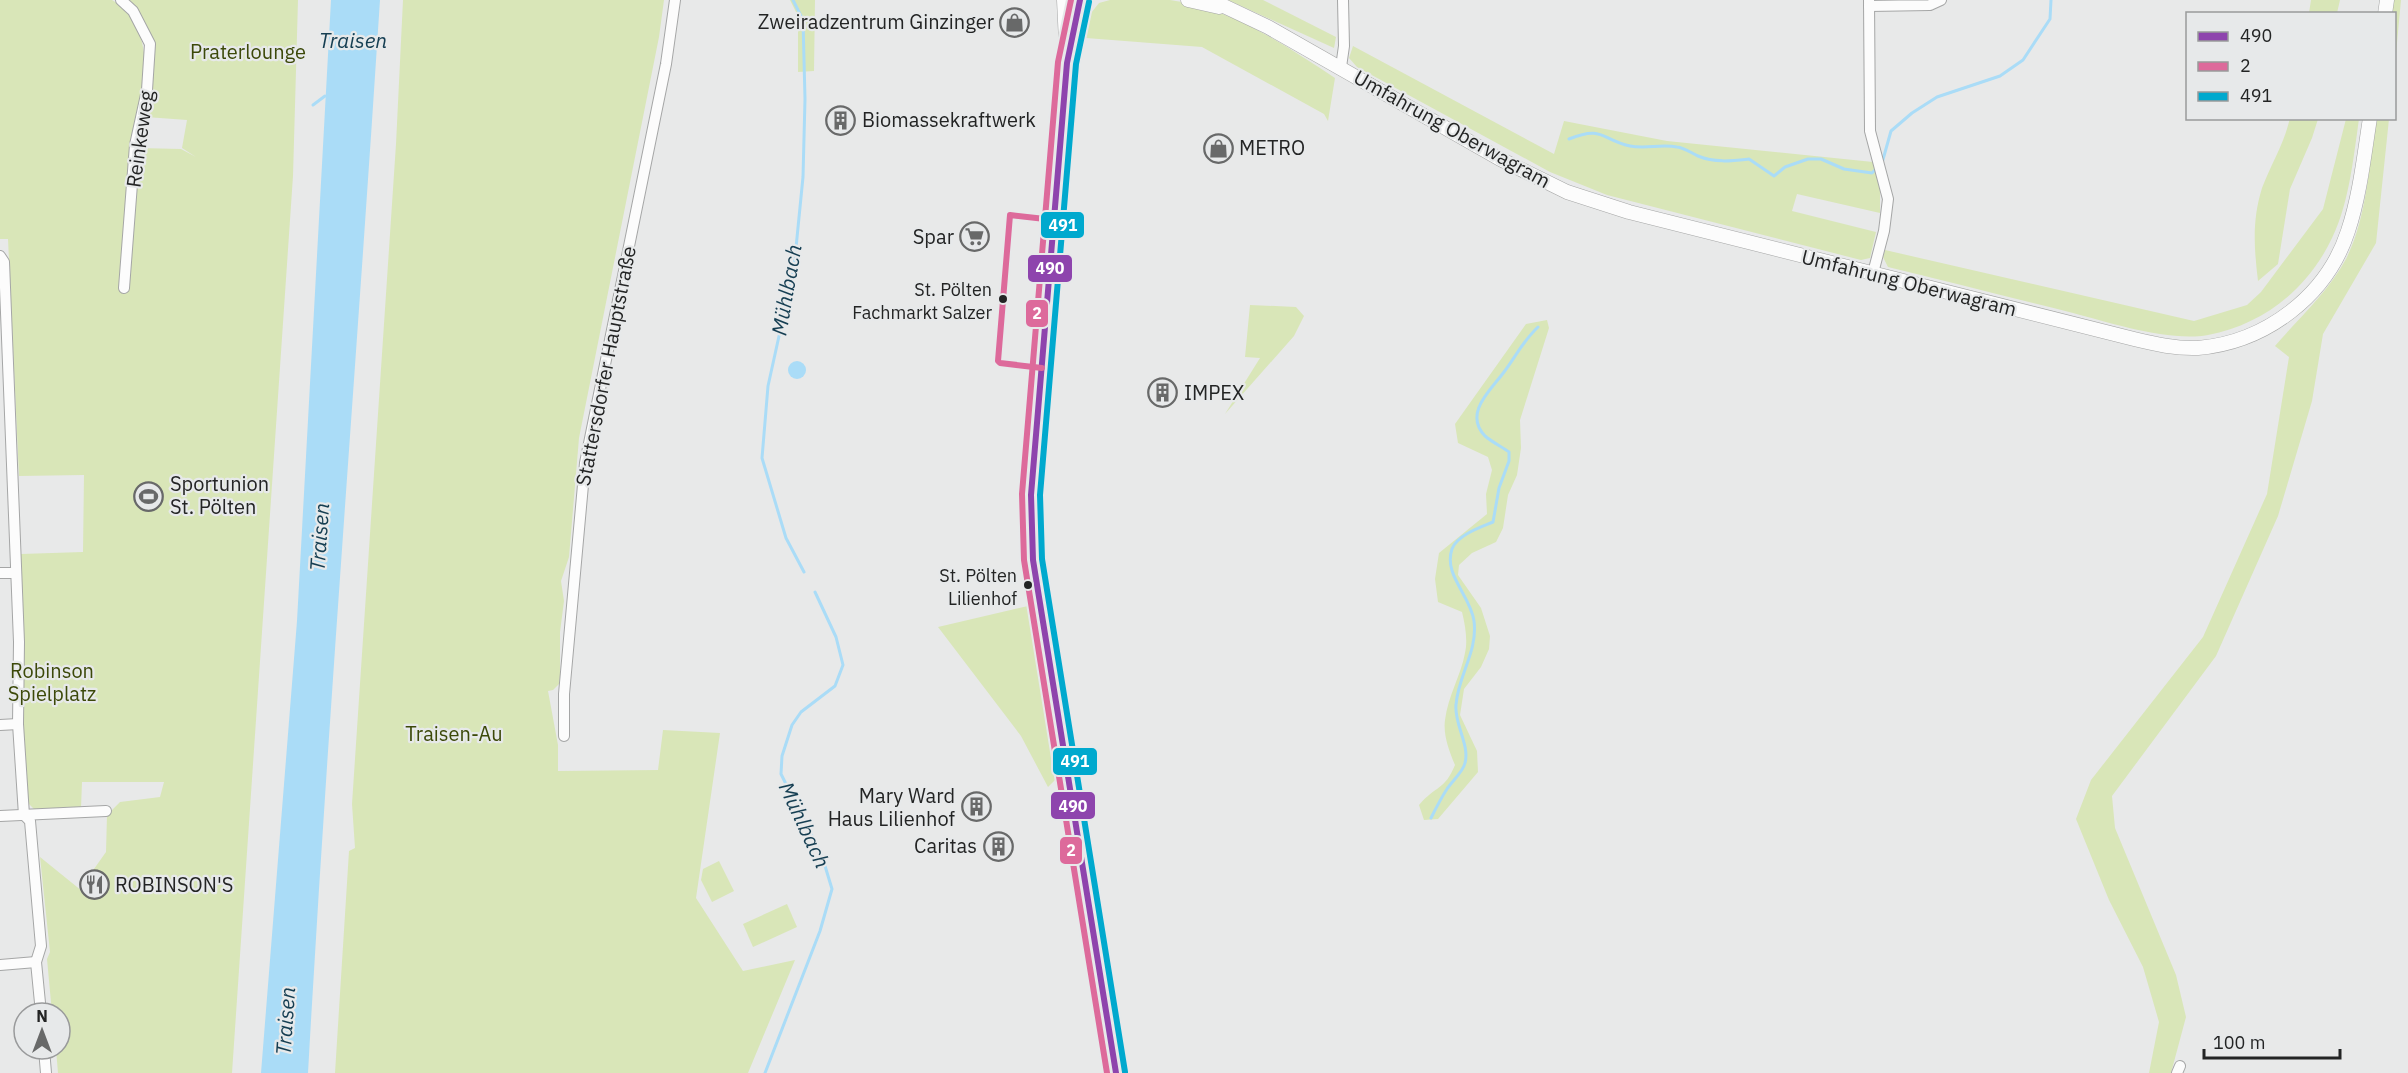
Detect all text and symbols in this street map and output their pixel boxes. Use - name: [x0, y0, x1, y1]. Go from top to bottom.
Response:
- shop icon: Zweiradzentrum Ginzinger: [999, 6, 1031, 38]
- place label: Zweiradzentrum Ginzinger: [758, 8, 994, 35]
- legend: [2186, 12, 2396, 120]
- text: 490: [2240, 24, 2272, 47]
- water label: Traisen: [319, 26, 387, 54]
- park label: Praterlounge: [190, 38, 306, 65]
- text: 2: [2240, 54, 2251, 77]
- street label: Umfahrung Oberwagram: [1349, 63, 1555, 194]
- text: 491: [2240, 84, 2272, 107]
- street label: Reinkeweg: [119, 88, 160, 189]
- building icon: Biomassekraftwerk: [825, 104, 857, 136]
- place label: Biomassekraftwerk: [862, 106, 1036, 133]
- shop icon: METRO: [1202, 132, 1234, 164]
- place label: METRO: [1239, 134, 1305, 161]
- line badge: 491: [1040, 211, 1085, 239]
- text: 491: [1049, 215, 1078, 235]
- supermarket icon: Spar: [959, 221, 991, 253]
- place label: Spar: [913, 223, 954, 250]
- water label: Mühlbach: [764, 242, 808, 338]
- street label: Umfahrung Oberwagram: [1799, 243, 2020, 322]
- street label: Stattersdorfer Hauptstraße: [569, 244, 642, 488]
- line badge: 490: [1027, 254, 1073, 283]
- text: 490: [1036, 258, 1065, 278]
- place label: St. Pölten Fachmarkt Salzer: [852, 278, 992, 324]
- marker: St. Pölten Fachmarkt Salzer: [997, 293, 1009, 305]
- line badge: 2: [1025, 299, 1049, 328]
- text: 2: [1032, 303, 1042, 323]
- building icon: IMPEX: [1147, 377, 1179, 409]
- place label: IMPEX: [1184, 379, 1244, 406]
- place label: Sportunion St. Pölten: [170, 470, 269, 520]
- sports icon: Sportunion St. Pölten: [133, 480, 165, 512]
- water label: Traisen: [303, 502, 335, 572]
- place label: St. Pölten Lilienhof: [939, 564, 1017, 610]
- marker: St. Pölten Lilienhof: [1022, 579, 1034, 591]
- park label: Robinson Spielplatz: [8, 657, 96, 707]
- park label: Traisen-Au: [405, 720, 503, 747]
- line badge: 491: [1052, 747, 1098, 776]
- text: 491: [1061, 751, 1090, 771]
- water label: Mühlbach: [773, 777, 837, 872]
- place label: Mary Ward Haus Lilienhof: [828, 782, 956, 832]
- building icon: Mary Ward Haus Lilienhof: [960, 791, 992, 823]
- line badge: 490: [1050, 791, 1096, 820]
- text: 490: [1059, 796, 1088, 816]
- building icon: Caritas: [982, 830, 1014, 862]
- place label: Caritas: [914, 832, 977, 859]
- line badge: 2: [1059, 836, 1083, 865]
- text: 2: [1066, 840, 1076, 860]
- restaurant icon: ROBINSON'S: [78, 869, 110, 901]
- place label: ROBINSON'S: [115, 871, 233, 898]
- water label: Traisen: [269, 986, 301, 1056]
- north arrow: [12, 1001, 72, 1061]
- text: N: [36, 1006, 48, 1026]
- scale bar: [2204, 1022, 2340, 1060]
- text: 100 m: [2213, 1031, 2265, 1054]

